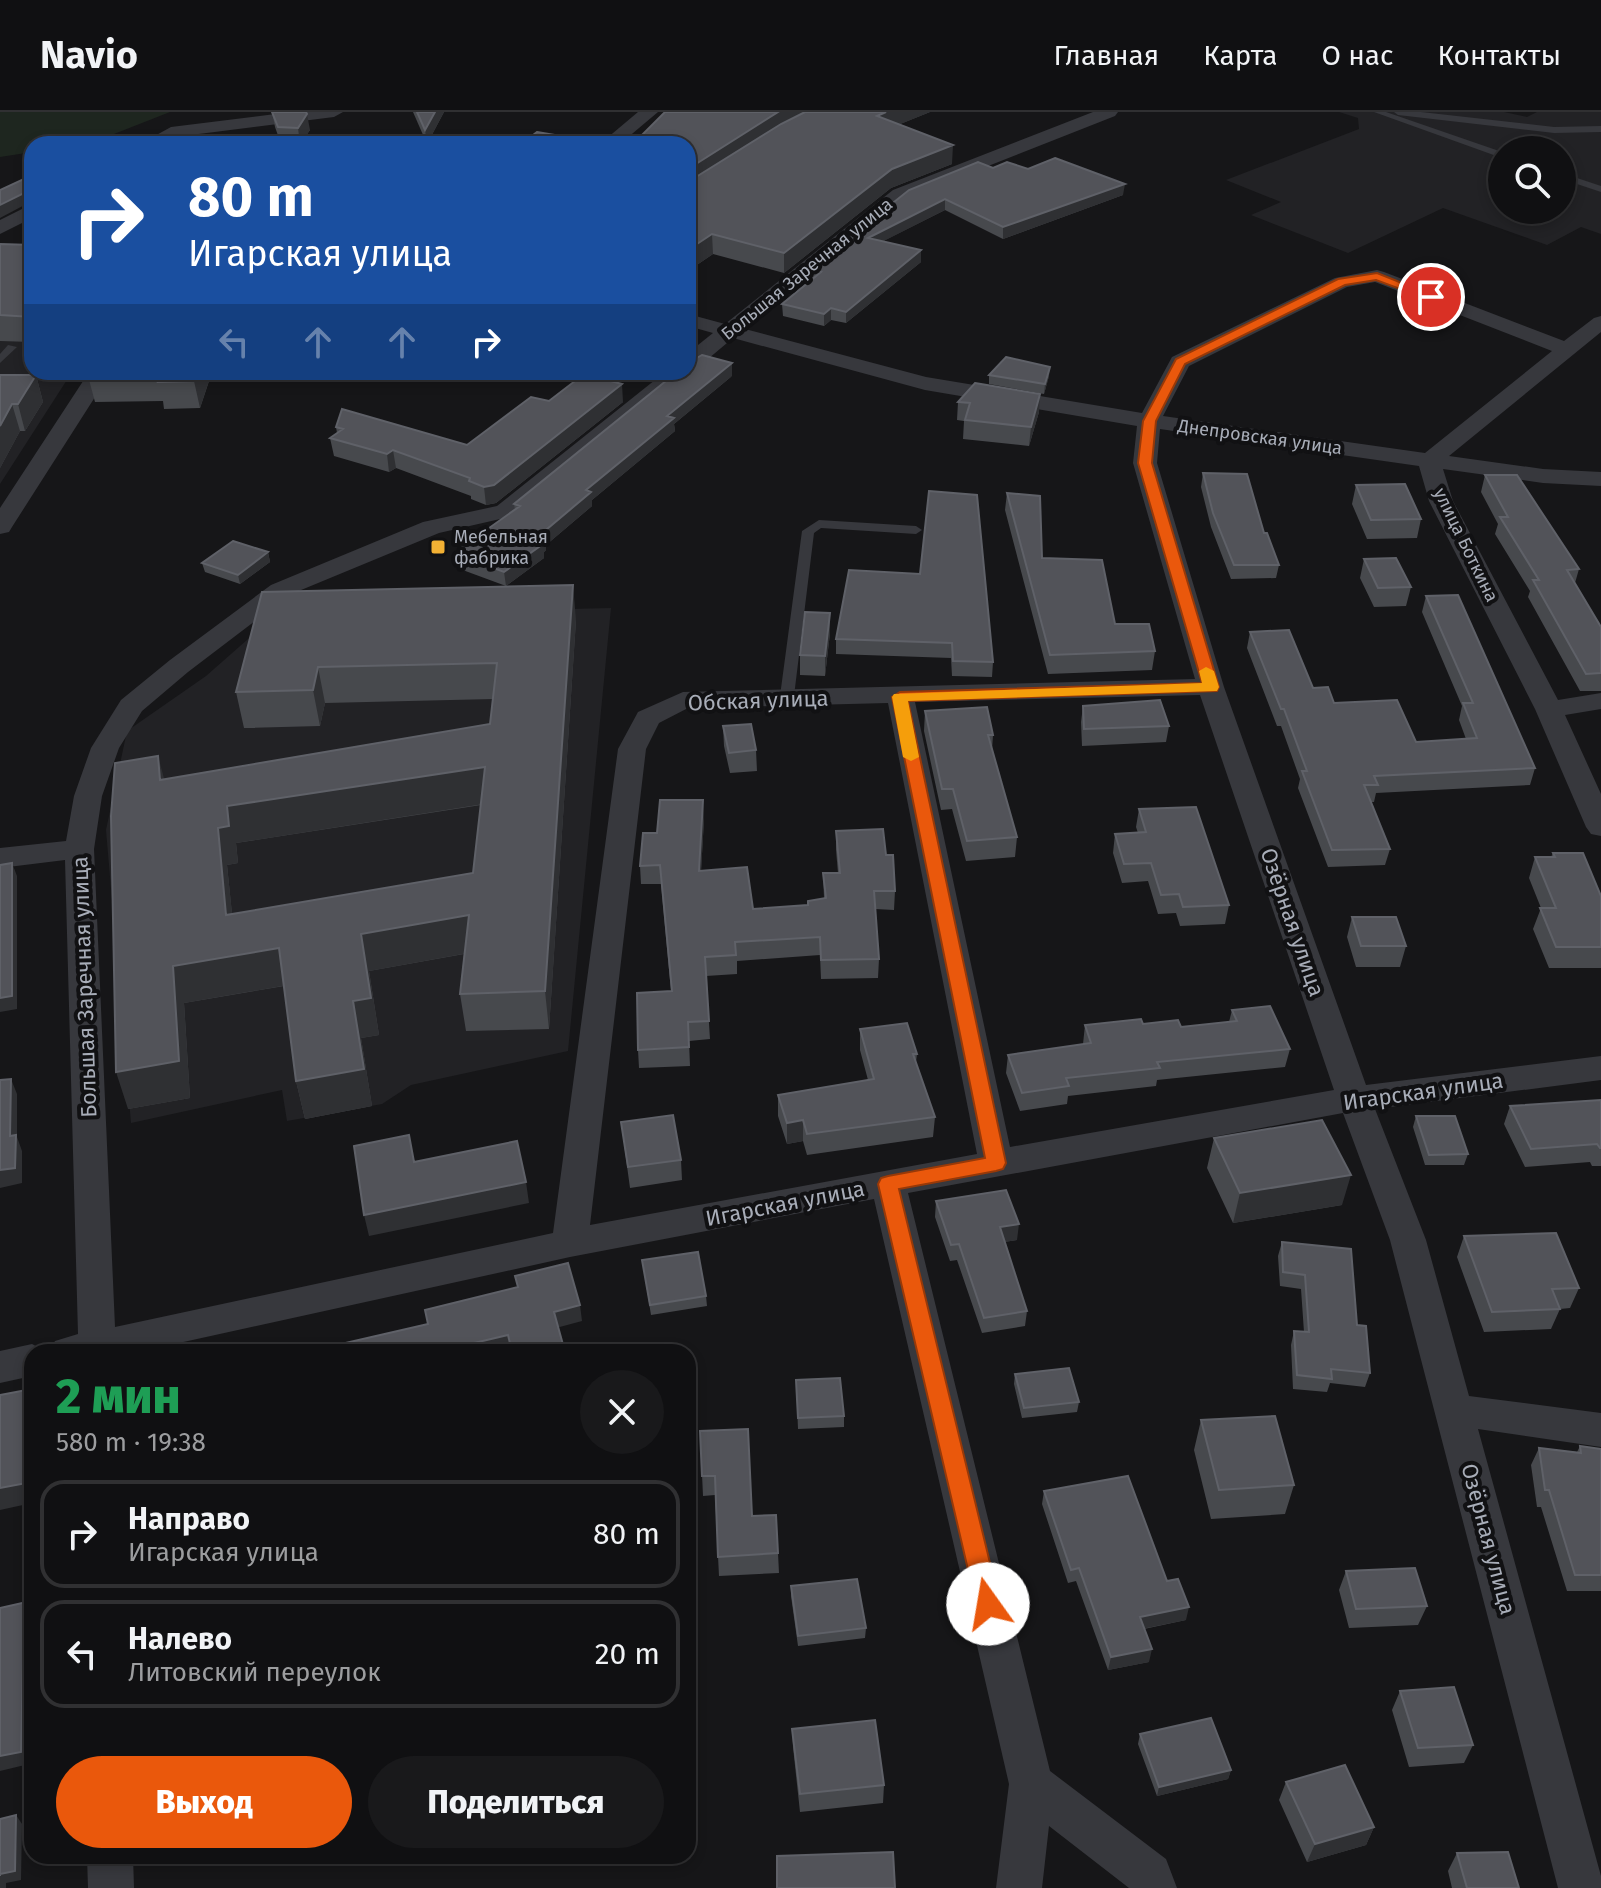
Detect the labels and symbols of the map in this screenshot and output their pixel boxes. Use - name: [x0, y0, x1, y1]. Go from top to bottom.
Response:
- street label: Большая Заречная улица: [717, 193, 897, 345]
- pin: [1397, 263, 1465, 331]
- street label: Днепровская улица: [1175, 414, 1344, 459]
- street label: улица Боткина: [1429, 484, 1503, 606]
- place label: Мебельная фабрика: [454, 526, 548, 569]
- marker: Мебельная фабрика: [429, 538, 447, 556]
- street label: Обская улица: [687, 685, 829, 716]
- street label: Озёрная улица: [1254, 844, 1331, 1000]
- street label: Большая Заречная улица: [66, 856, 103, 1118]
- street label: Игарская улица: [1341, 1067, 1505, 1116]
- street label: Игарская улица: [703, 1175, 867, 1232]
- street label: Озёрная улица: [1455, 1461, 1522, 1618]
- position arrow: [946, 1562, 1030, 1646]

